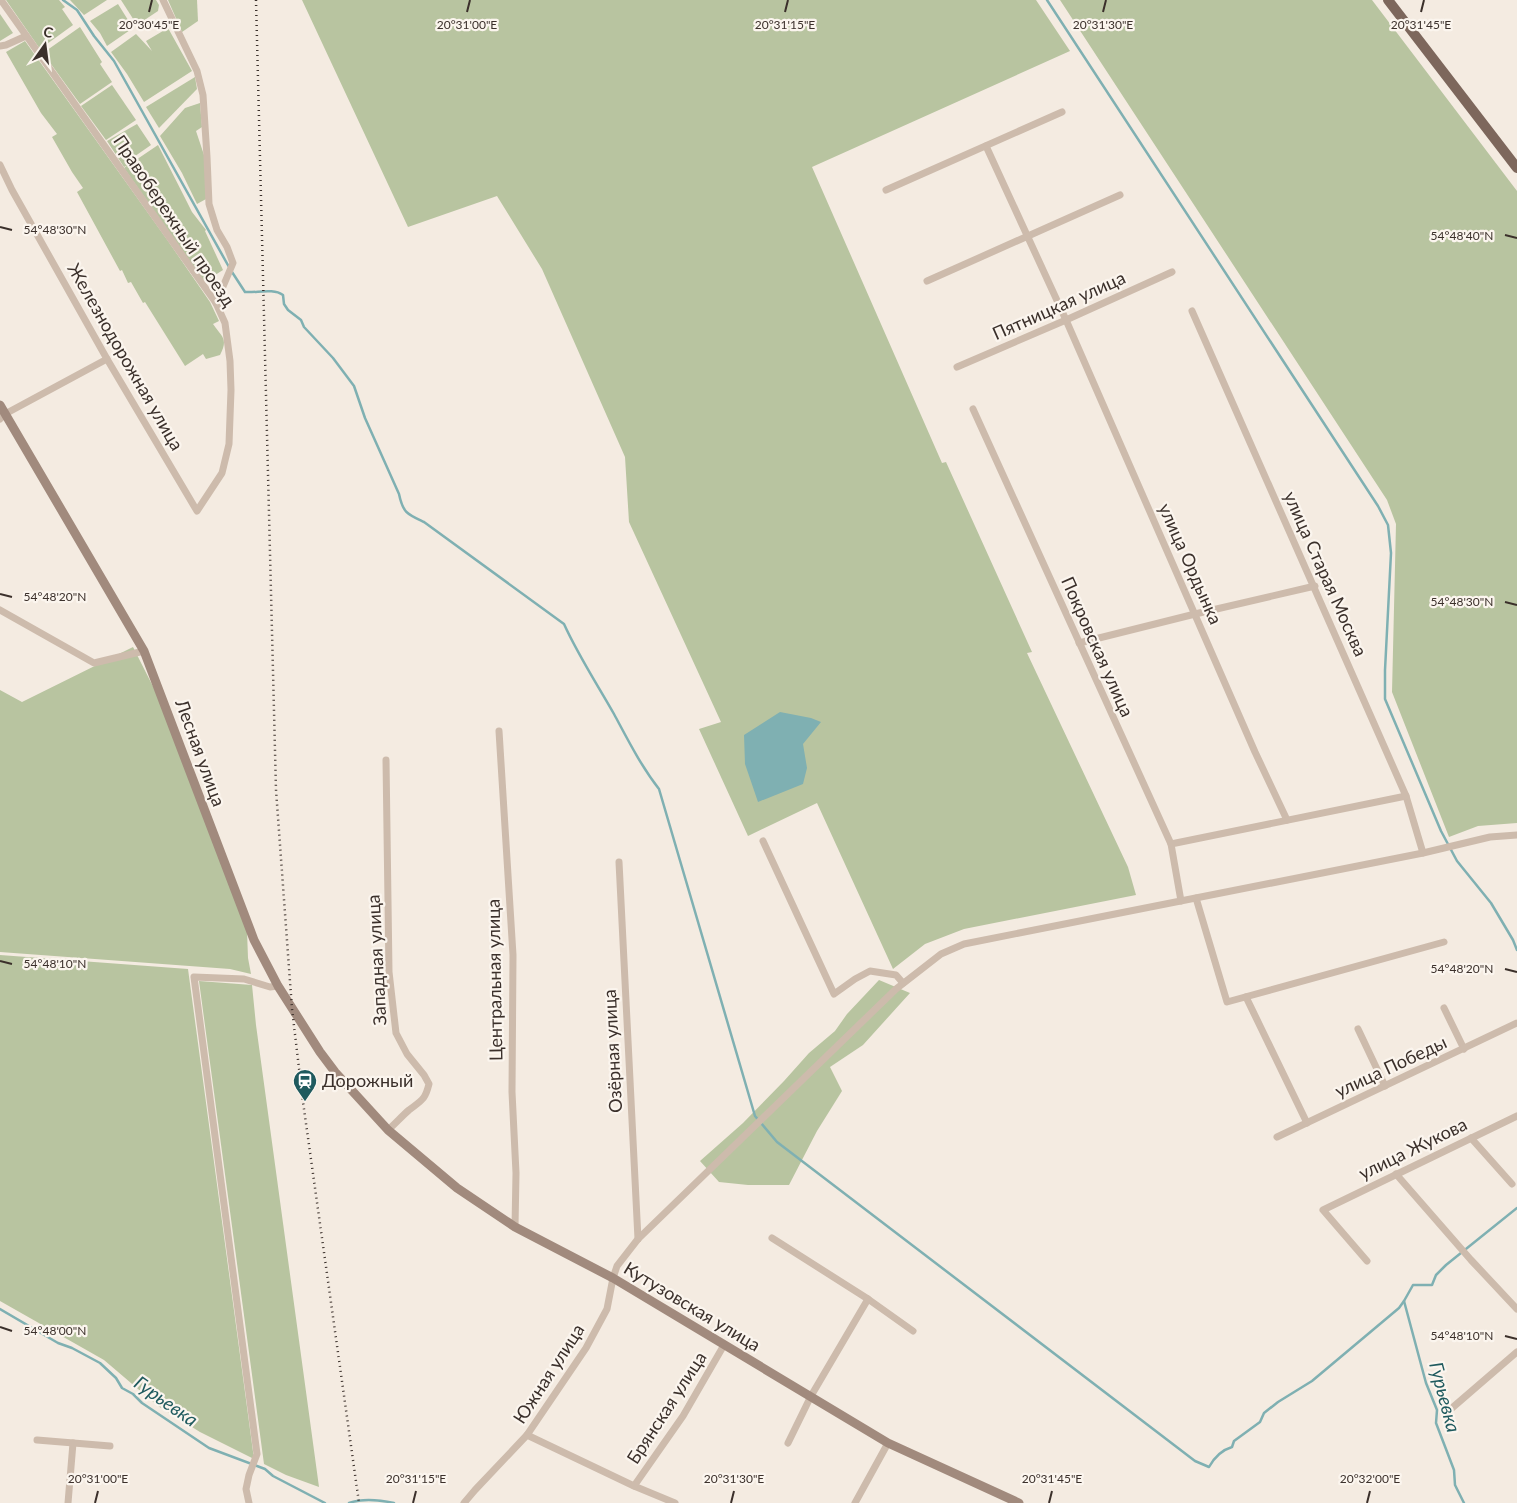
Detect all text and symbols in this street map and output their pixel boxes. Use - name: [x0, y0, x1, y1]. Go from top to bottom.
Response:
- text: 20°30'45"E: [119, 17, 179, 32]
- text: 20°31'00"E: [437, 17, 497, 32]
- text: 20°31'15"E: [755, 17, 815, 32]
- text: 20°31'30"E: [1073, 17, 1133, 32]
- text: 20°31'45"E: [1391, 17, 1451, 32]
- north arrow: [20, 20, 70, 70]
- text: С: [42, 23, 56, 41]
- street label: Правобережный проезд: [109, 130, 240, 310]
- text: 54°48'30"N: [24, 222, 86, 237]
- text: 54°48'40"N: [1431, 228, 1493, 243]
- street label: Железнодорожная улица: [63, 259, 189, 454]
- street label: Пятницкая улица: [989, 266, 1129, 344]
- street label: улица Старая Москва: [1280, 488, 1372, 660]
- street label: улица Ордынка: [1154, 500, 1227, 628]
- street label: Покровская улица: [1057, 573, 1139, 720]
- text: 54°48'20"N: [24, 589, 86, 604]
- text: 54°48'30"N: [1431, 594, 1493, 609]
- street label: Лесная улица: [171, 695, 231, 809]
- street label: Западная улица: [362, 894, 390, 1026]
- street label: Центральная улица: [482, 899, 506, 1061]
- text: 54°48'10"N: [24, 956, 86, 971]
- text: 54°48'20"N: [1431, 961, 1493, 976]
- street label: Озёрная улица: [598, 989, 626, 1113]
- street label: улица Победы: [1331, 1031, 1450, 1102]
- station icon: Дорожный: [292, 1068, 318, 1102]
- place label: Дорожный: [322, 1069, 413, 1091]
- street label: улица Жукова: [1355, 1112, 1470, 1184]
- street label: Кутузовская улица: [620, 1257, 765, 1356]
- street label: Южная улица: [508, 1320, 589, 1427]
- text: 54°48'00"N: [24, 1323, 86, 1338]
- text: 54°48'10"N: [1431, 1328, 1493, 1343]
- street label: Брянская улица: [622, 1347, 711, 1468]
- water label: Гурьевка: [1425, 1359, 1466, 1435]
- water label: Гурьевка: [130, 1370, 202, 1431]
- text: 20°31'00"E: [68, 1471, 128, 1486]
- text: 20°31'15"E: [386, 1471, 446, 1486]
- text: 20°31'30"E: [704, 1471, 764, 1486]
- text: 20°31'45"E: [1022, 1471, 1082, 1486]
- text: 20°32'00"E: [1340, 1471, 1400, 1486]

